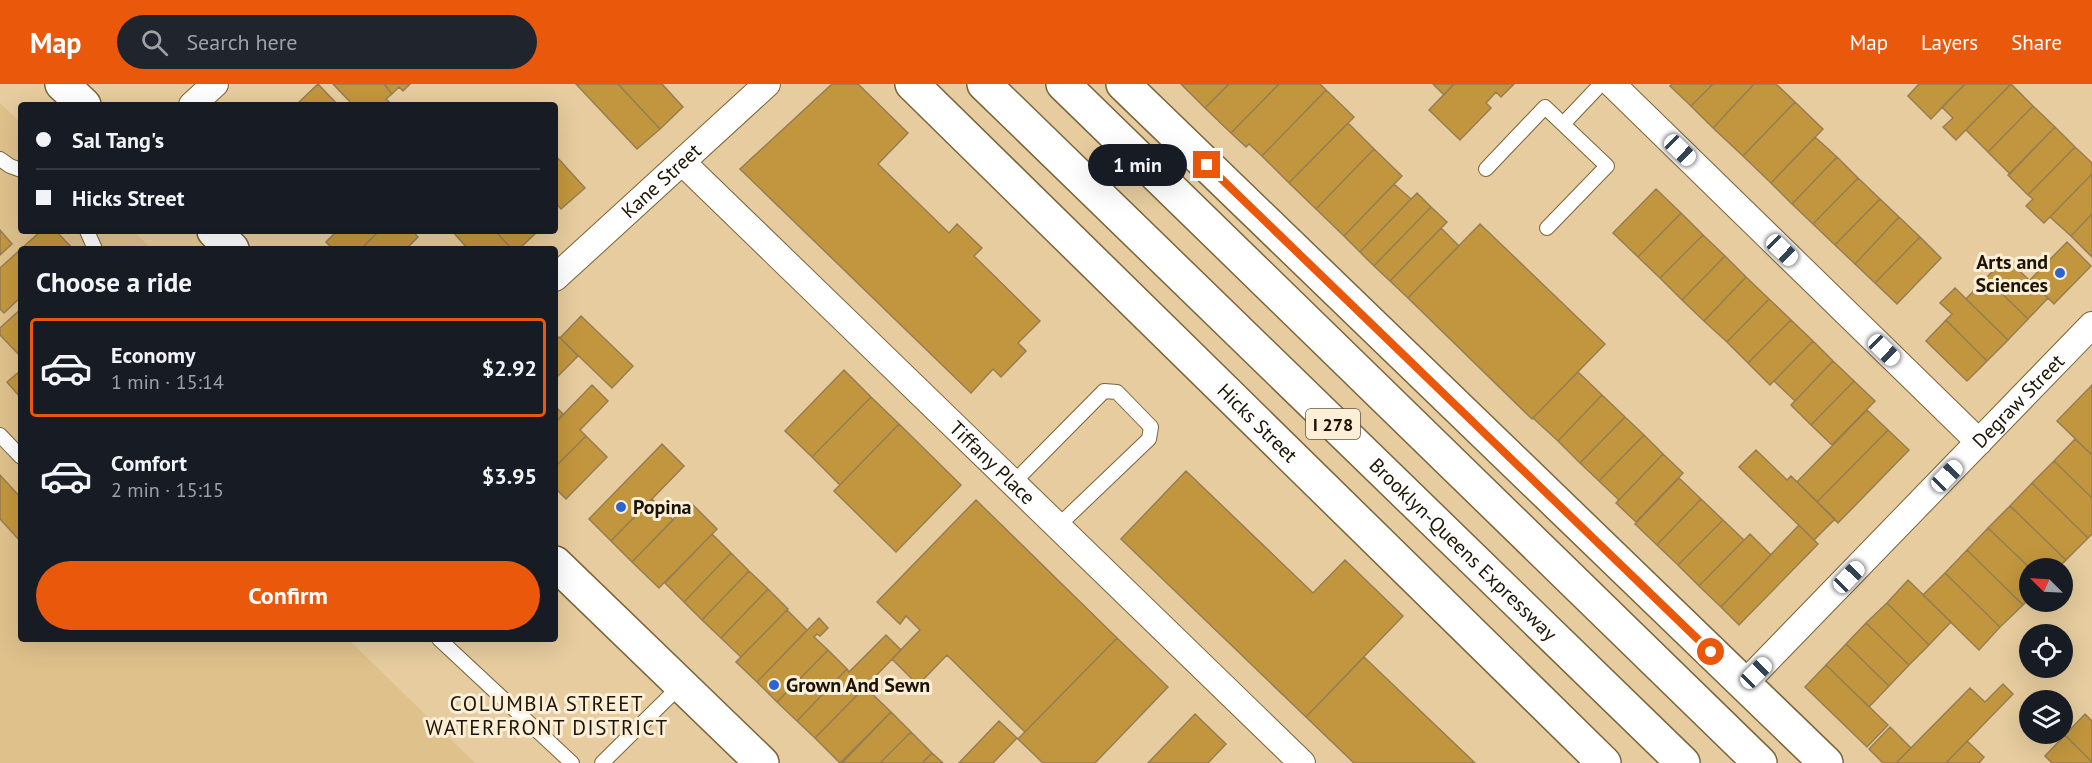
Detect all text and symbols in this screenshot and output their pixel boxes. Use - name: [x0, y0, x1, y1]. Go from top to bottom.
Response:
- search box: [117, 15, 537, 69]
- text: Map: [30, 24, 81, 61]
- icon: search: [138, 26, 171, 59]
- text: Search here: [186, 28, 297, 56]
- text: Map: [1850, 29, 1888, 56]
- text: Layers: [1921, 29, 1978, 56]
- text: Share: [2011, 29, 2062, 56]
- text: Sal Tang's: [72, 126, 164, 154]
- car: [1661, 131, 1699, 169]
- street label: Kane Street: [616, 138, 707, 224]
- callout: 1 min: [1087, 144, 1186, 186]
- route end: [1193, 151, 1220, 178]
- text: 1 min: [1113, 152, 1162, 178]
- text: Hicks Street: [72, 184, 184, 212]
- car: [1763, 231, 1801, 269]
- place label: Arts and Sciences: [1975, 249, 2048, 298]
- text: Choose a ride: [36, 265, 192, 299]
- marker: Arts and Sciences: [2053, 266, 2067, 280]
- car: [1865, 331, 1903, 369]
- icon: car: [39, 341, 93, 395]
- text: Economy: [111, 341, 195, 369]
- street label: Degraw Street: [1967, 348, 2070, 454]
- text: $2.92: [482, 354, 537, 382]
- text: 1 min · 15:14: [111, 369, 224, 395]
- street label: Hicks Street: [1212, 378, 1303, 468]
- road number: I 278: [1306, 409, 1360, 439]
- street label: Tiffany Place: [944, 415, 1041, 510]
- icon: car: [39, 449, 93, 503]
- text: Comfort: [111, 449, 187, 477]
- street label: Brooklyn-Queens Expressway: [1364, 452, 1563, 647]
- car: [1928, 457, 1966, 495]
- text: $3.95: [482, 462, 537, 490]
- text: 2 min · 15:15: [111, 477, 224, 503]
- place label: Popina: [633, 494, 692, 520]
- marker: Popina: [614, 500, 628, 514]
- car: [1830, 558, 1868, 596]
- north arrow: [2019, 558, 2073, 612]
- map controls: [2019, 558, 2073, 744]
- button: Confirm: [36, 561, 540, 630]
- button: locate: [2019, 624, 2073, 678]
- route start: [1697, 638, 1724, 665]
- car: [1737, 654, 1775, 692]
- place label: Grown And Sewn: [786, 672, 930, 698]
- marker: Grown And Sewn: [767, 678, 781, 692]
- district label: COLUMBIA STREET WATERFRONT DISTRICT: [425, 690, 669, 741]
- button: layers: [2019, 690, 2073, 744]

